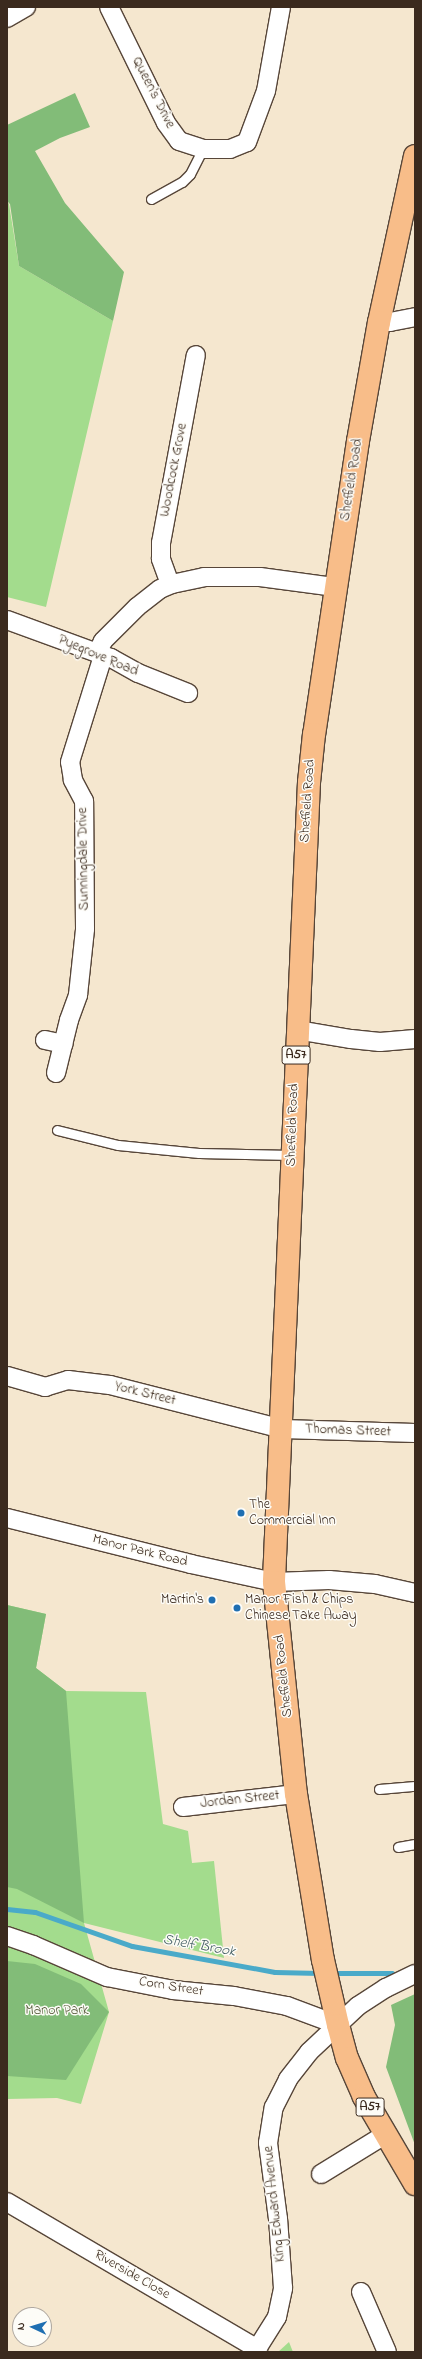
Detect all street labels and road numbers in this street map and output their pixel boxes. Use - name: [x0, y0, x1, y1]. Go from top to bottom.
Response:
- street label: Queen's Drive: [128, 55, 178, 131]
- street label: Woodcock Grove: [157, 422, 191, 518]
- street label: Sheffield Road: [337, 438, 367, 522]
- street label: Pyegrove Road: [55, 632, 141, 680]
- street label: Sheffield Road: [297, 759, 319, 843]
- street label: Sunningdale Drive: [75, 807, 93, 911]
- road number: A57: [281, 1044, 311, 1066]
- street label: Sheffield Road: [283, 1083, 303, 1167]
- street label: York Street: [113, 1378, 177, 1410]
- street label: Thomas Street: [305, 1421, 391, 1441]
- street label: Manor Park Road: [91, 1531, 189, 1571]
- street label: Sheffield Road: [271, 1634, 297, 1718]
- street label: Jordan Street: [200, 1787, 280, 1813]
- street label: Corn Street: [138, 1974, 204, 2000]
- road number: A57: [355, 2096, 385, 2118]
- street label: King Edward Avenue: [261, 2145, 289, 2263]
- street label: Riverside Close: [91, 2247, 173, 2303]

